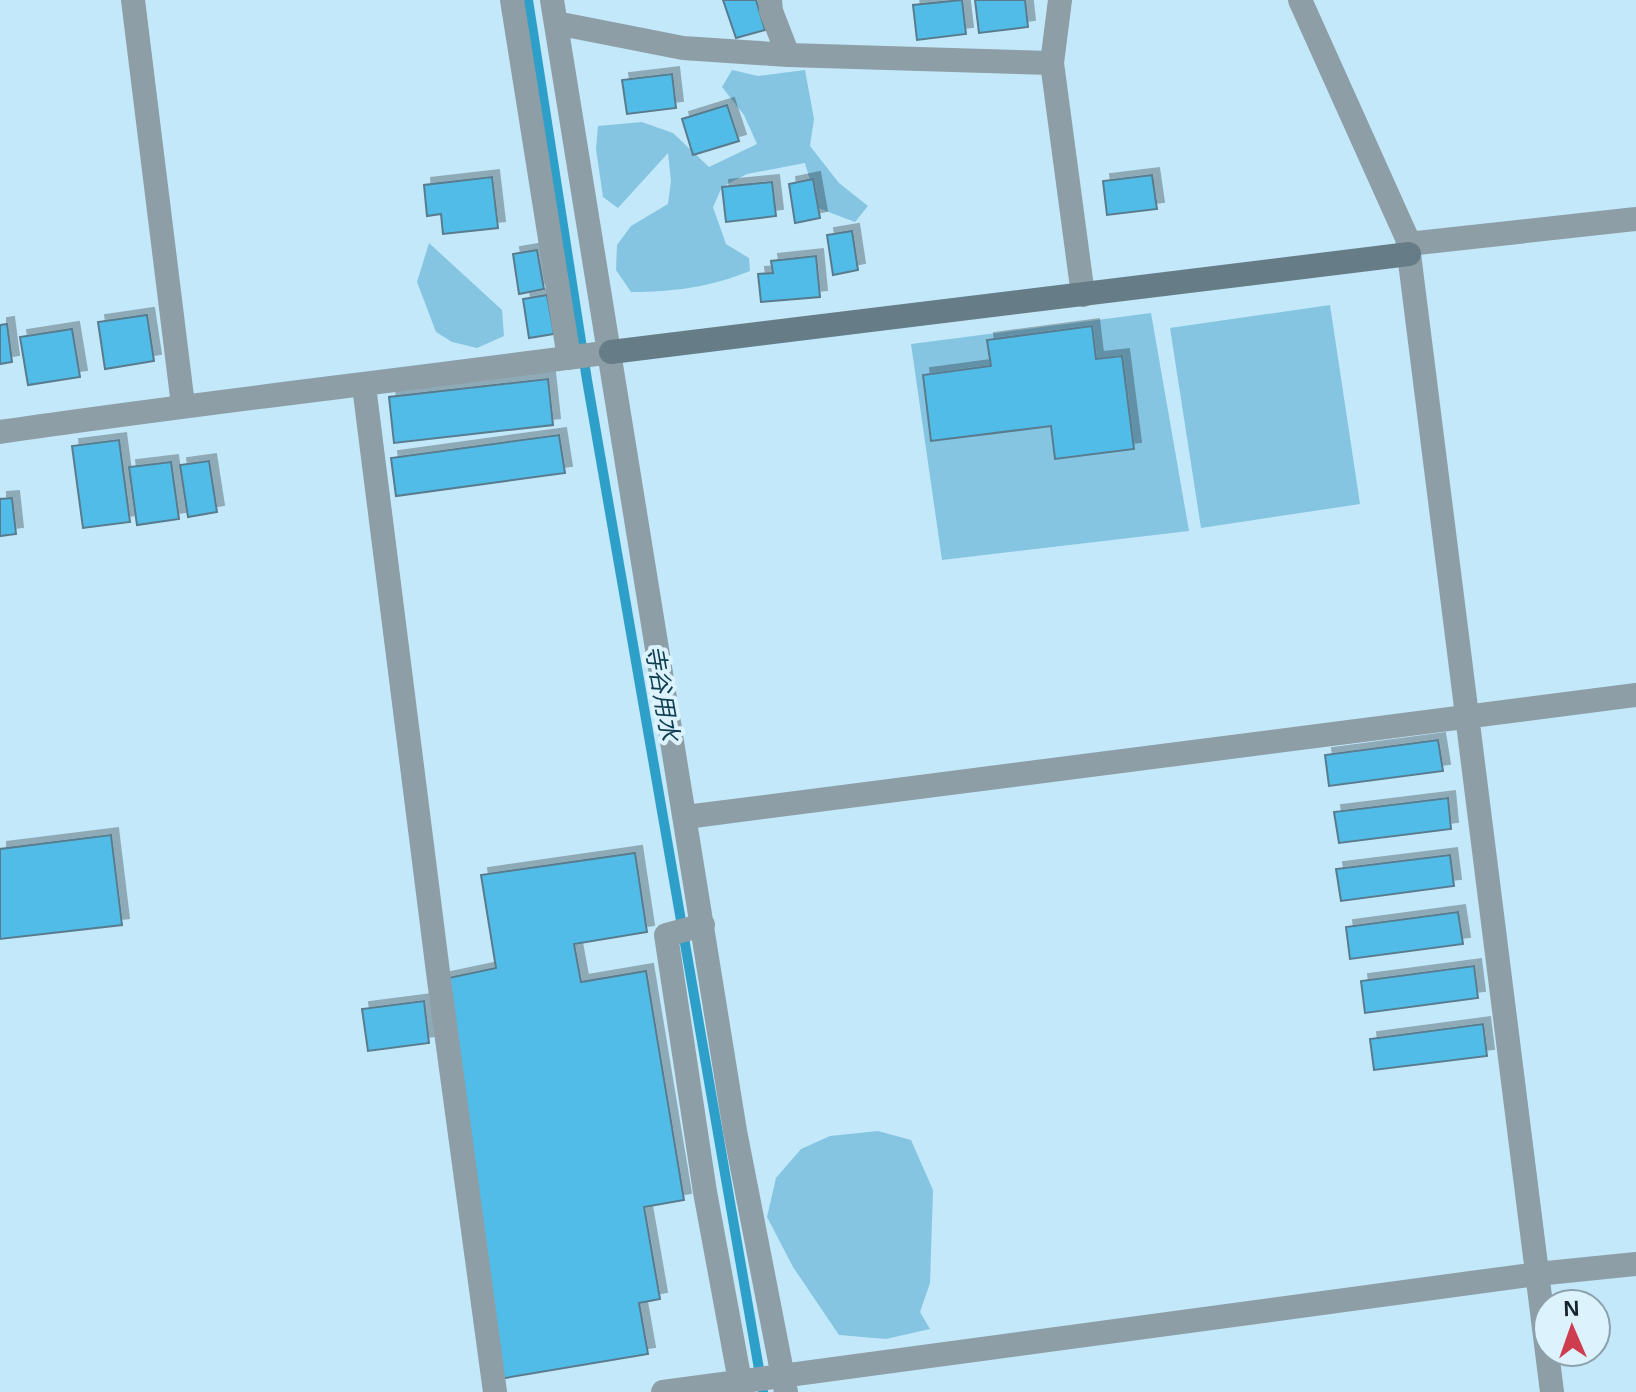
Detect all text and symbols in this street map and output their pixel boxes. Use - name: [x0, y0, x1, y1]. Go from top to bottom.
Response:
- water label: 寺谷用水: [641, 643, 685, 745]
- north arrow: [1532, 1288, 1612, 1368]
- text: N: [1563, 1296, 1580, 1321]

